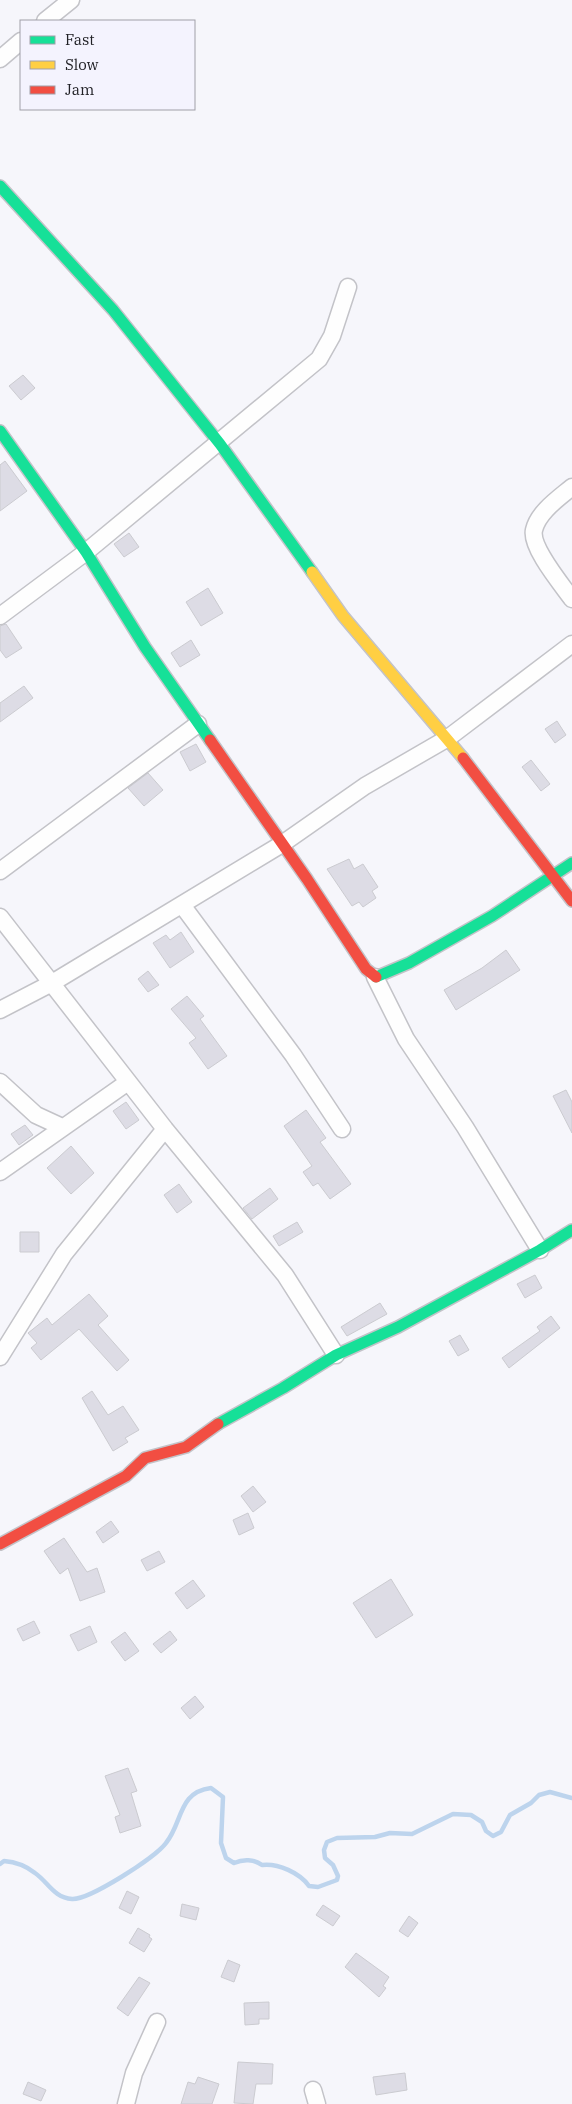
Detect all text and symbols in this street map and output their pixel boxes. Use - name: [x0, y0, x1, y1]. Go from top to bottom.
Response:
- legend: [20, 20, 195, 110]
- text: Fast: [65, 30, 95, 49]
- text: Slow: [65, 55, 99, 74]
- text: Jam: [65, 80, 94, 99]

